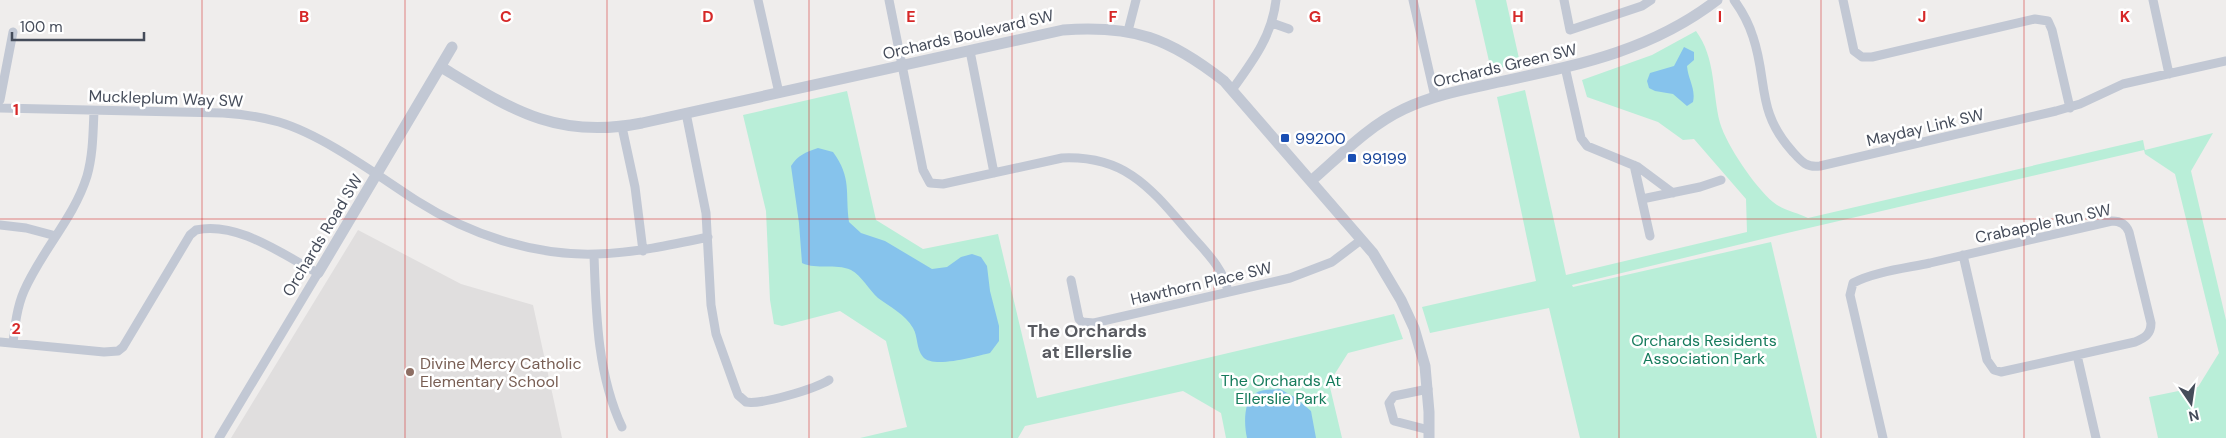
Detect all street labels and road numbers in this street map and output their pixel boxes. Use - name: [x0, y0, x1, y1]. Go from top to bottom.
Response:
- street label: Orchards Boulevard SW: [881, 4, 1056, 64]
- street label: Orchards Green SW: [1431, 39, 1580, 92]
- street label: Muckleplum Way SW: [88, 85, 244, 112]
- street label: Mayday Link SW: [1864, 104, 1986, 151]
- street label: Orchards Road SW: [278, 170, 367, 300]
- street label: Crabapple Run SW: [1973, 199, 2113, 248]
- street label: Hawthorn Place SW: [1128, 257, 1274, 310]

